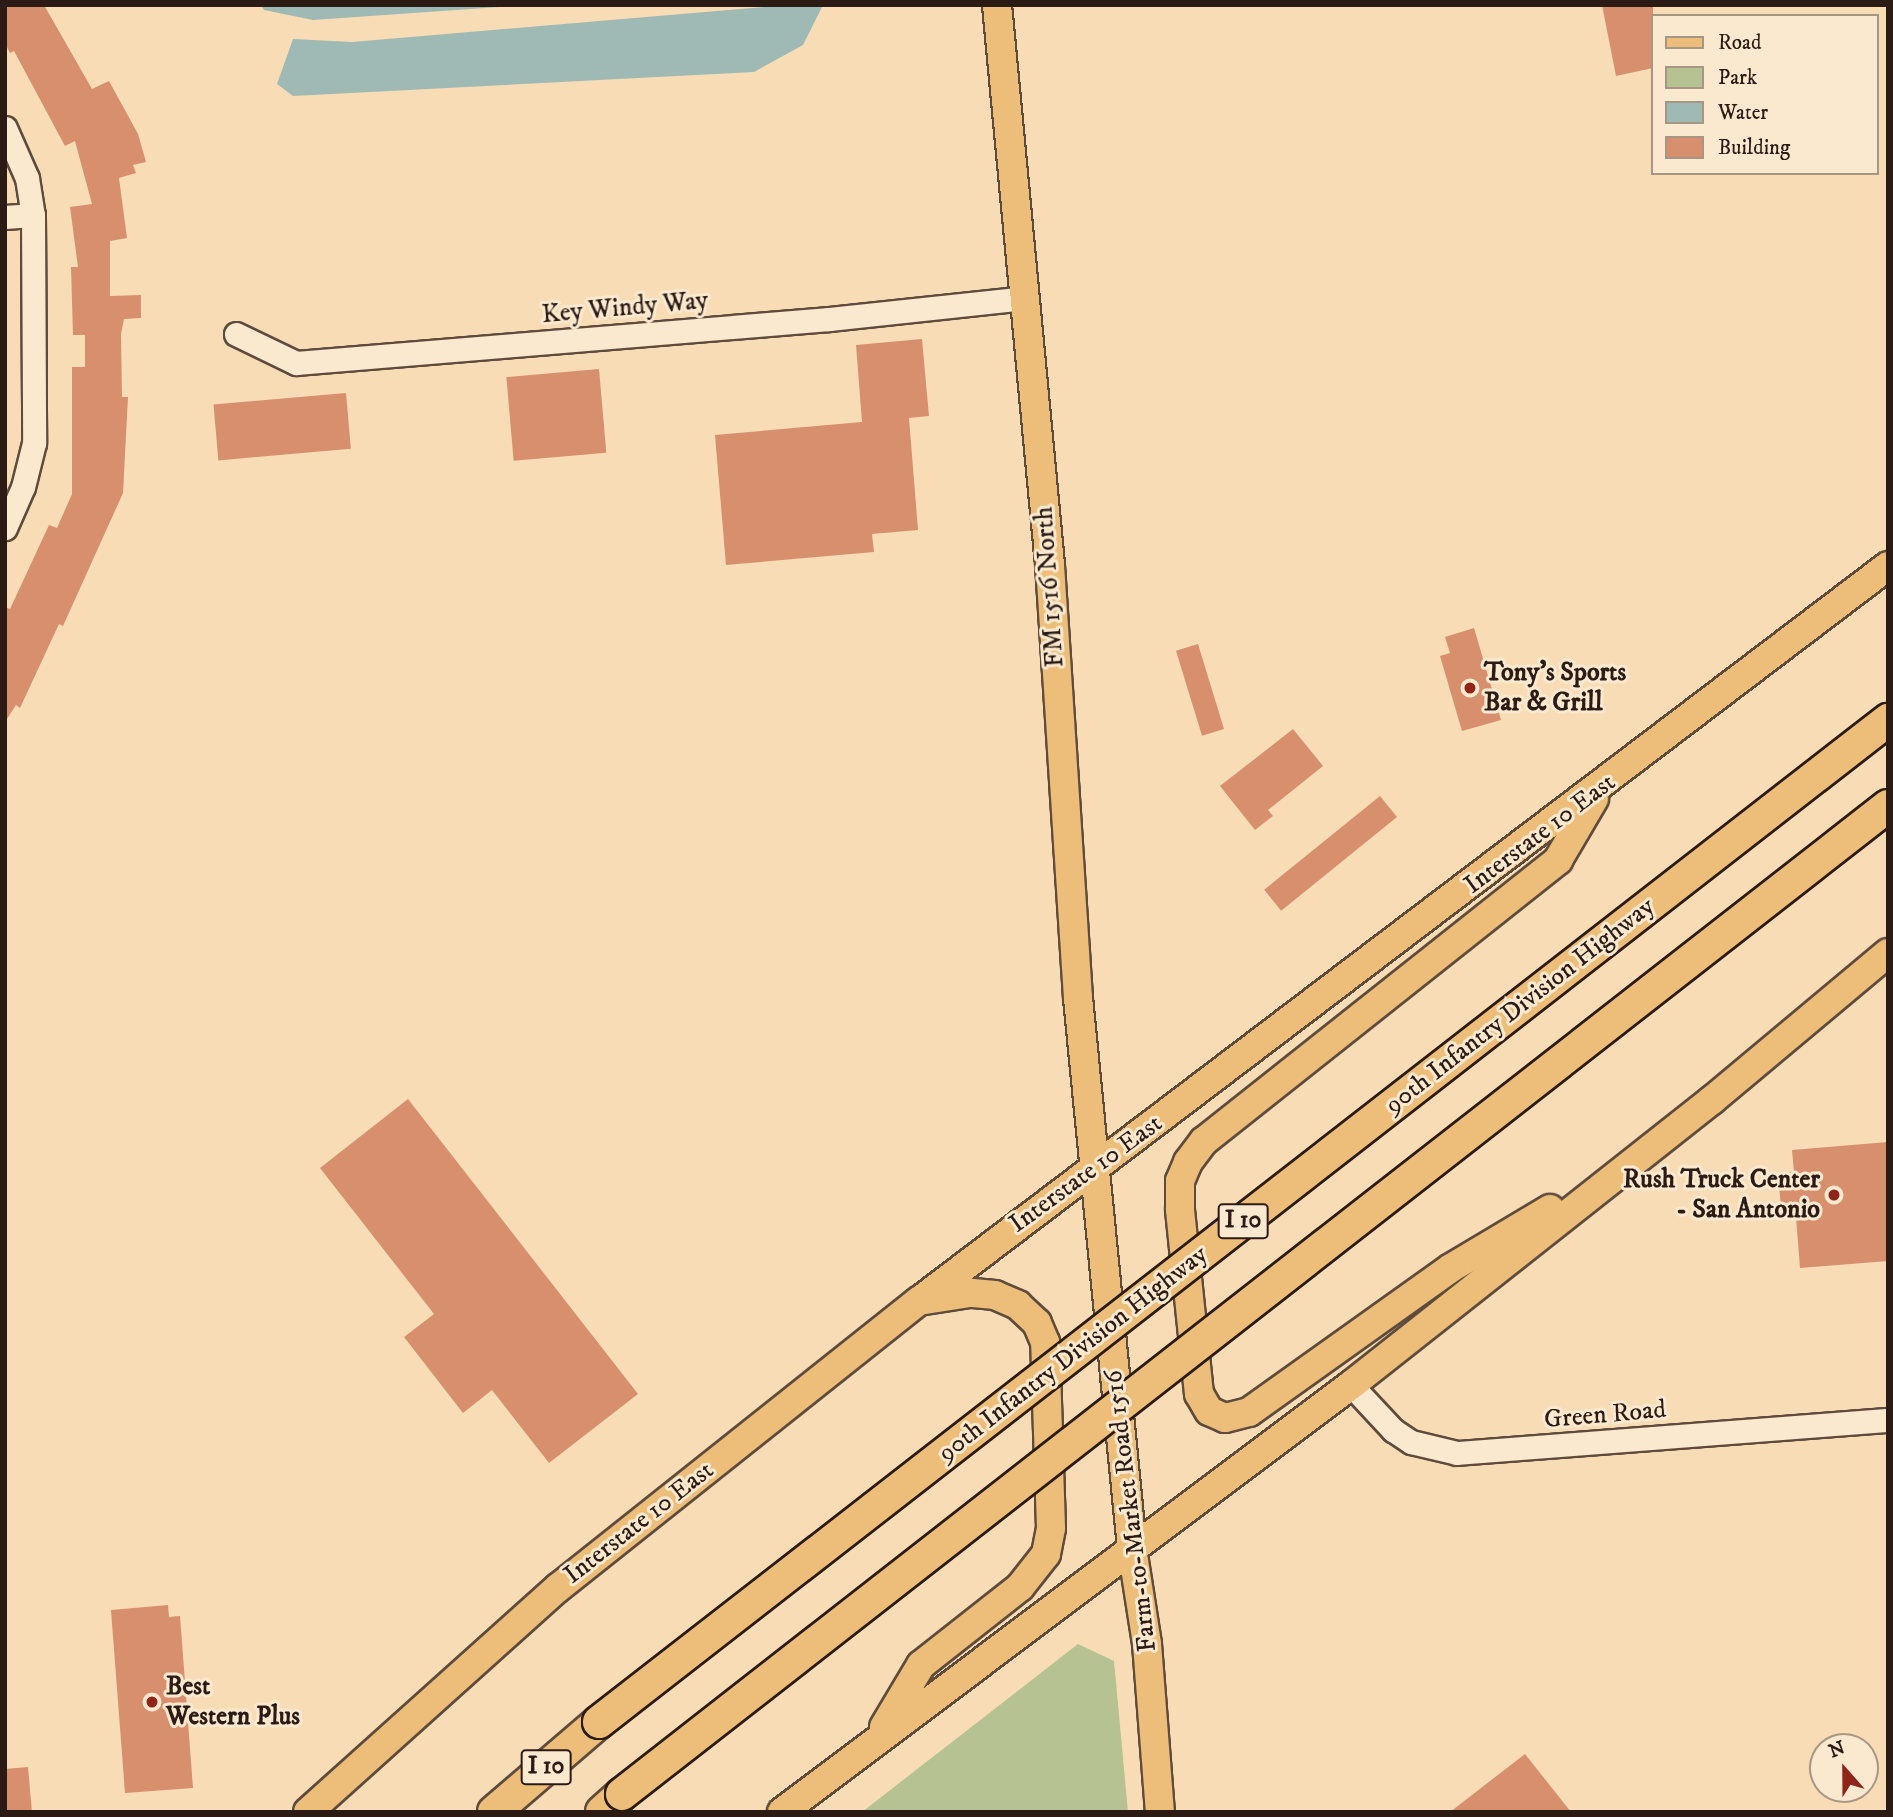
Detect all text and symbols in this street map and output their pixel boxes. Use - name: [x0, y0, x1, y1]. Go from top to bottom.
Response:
- legend: [1652, 14, 1879, 175]
- text: Road: [1718, 30, 1762, 56]
- text: Park: [1718, 65, 1757, 91]
- text: Water: [1718, 100, 1768, 126]
- text: Building: [1718, 135, 1790, 161]
- street label: Key Windy Way: [541, 285, 709, 331]
- street label: FM 1516 North: [1029, 506, 1071, 668]
- place label: Tony's Sports Bar & Grill: [1484, 657, 1626, 718]
- marker: Tony's Sports Bar & Grill: [1462, 680, 1478, 696]
- street label: Interstate 10 East: [1458, 767, 1622, 901]
- street label: 90th Infantry Division Highway: [1379, 891, 1661, 1121]
- street label: Interstate 10 East: [1004, 1108, 1168, 1240]
- place label: Rush Truck Center - San Antonio: [1623, 1164, 1820, 1226]
- marker: Rush Truck Center - San Antonio: [1826, 1187, 1842, 1203]
- road number: I 10: [1217, 1200, 1269, 1241]
- street label: 90th Infantry Division Highway: [932, 1239, 1214, 1469]
- street label: Farm-to-Market Road 1516: [1098, 1368, 1164, 1654]
- street label: Green Road: [1543, 1394, 1667, 1436]
- street label: Interstate 10 East: [558, 1455, 720, 1591]
- place label: Best Western Plus: [166, 1671, 300, 1732]
- marker: Best Western Plus: [144, 1694, 160, 1710]
- north arrow: [1809, 1733, 1879, 1803]
- text: N: [1826, 1736, 1848, 1763]
- road number: I 10: [520, 1746, 572, 1787]

